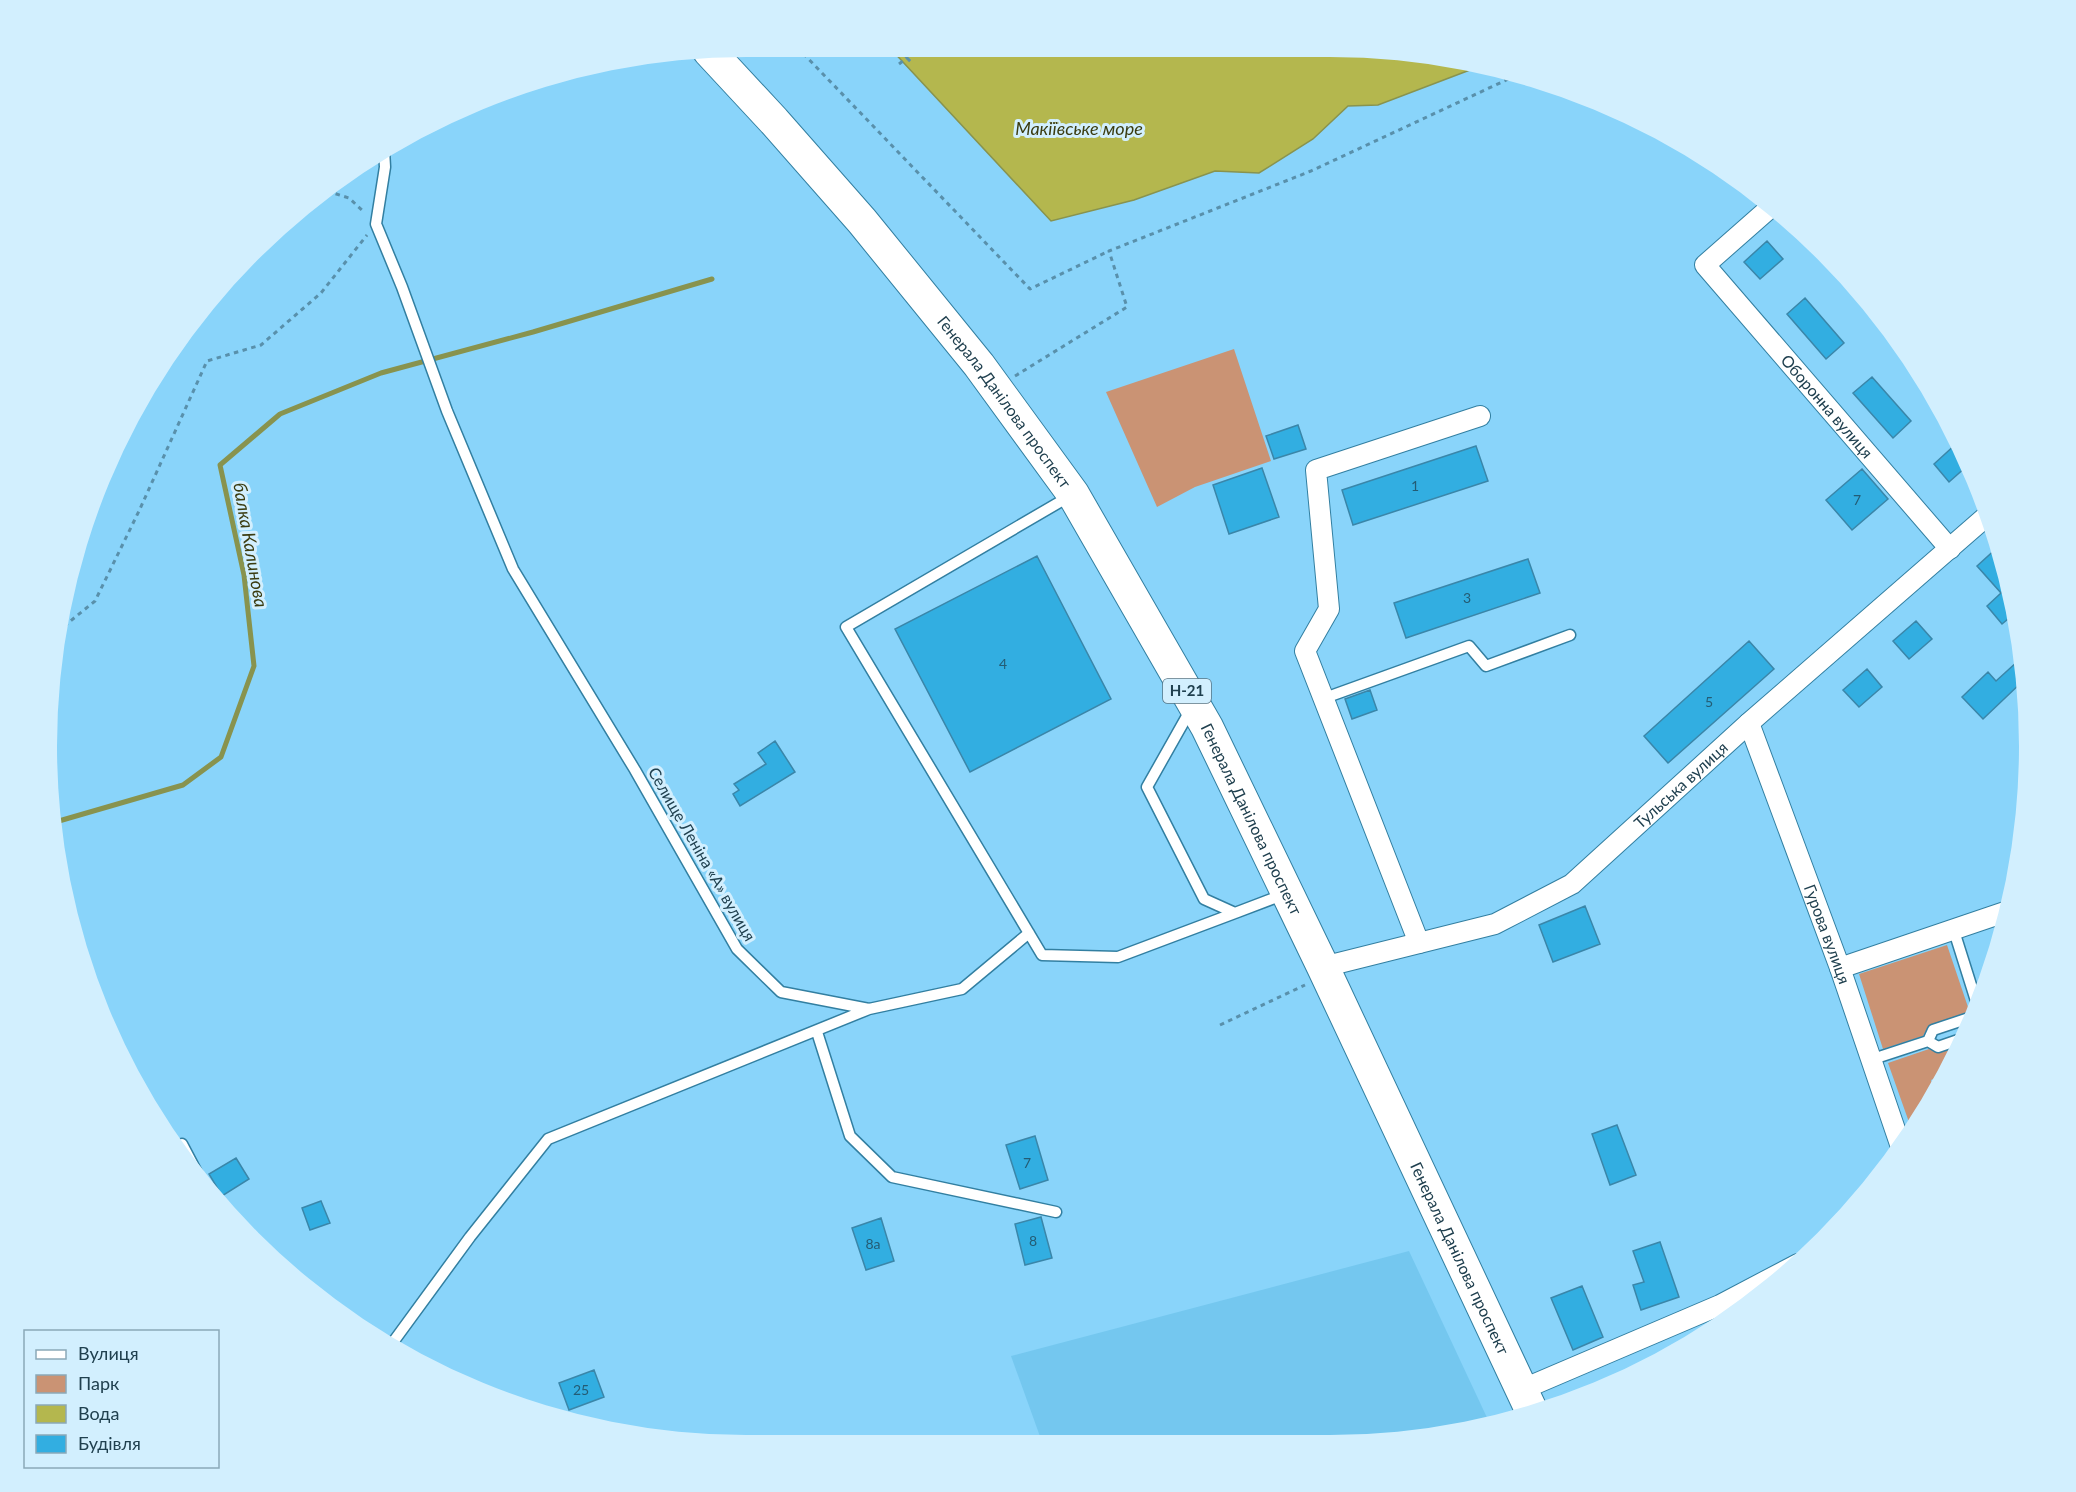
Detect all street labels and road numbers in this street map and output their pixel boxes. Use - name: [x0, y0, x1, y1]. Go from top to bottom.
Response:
- street label: Генерала Данілова проспект: [934, 312, 1075, 491]
- street label: Оборонна вулиця: [1777, 350, 1877, 462]
- road number: Н-21: [1163, 679, 1211, 703]
- street label: Генерала Данілова проспект: [1198, 720, 1306, 918]
- street label: Тульська вулиця: [1630, 737, 1731, 832]
- street label: Селище Леніна «А» вулиця: [645, 763, 760, 944]
- street label: Гурова вулиця: [1801, 881, 1855, 986]
- street label: Генерала Данілова проспект: [1407, 1159, 1514, 1357]

